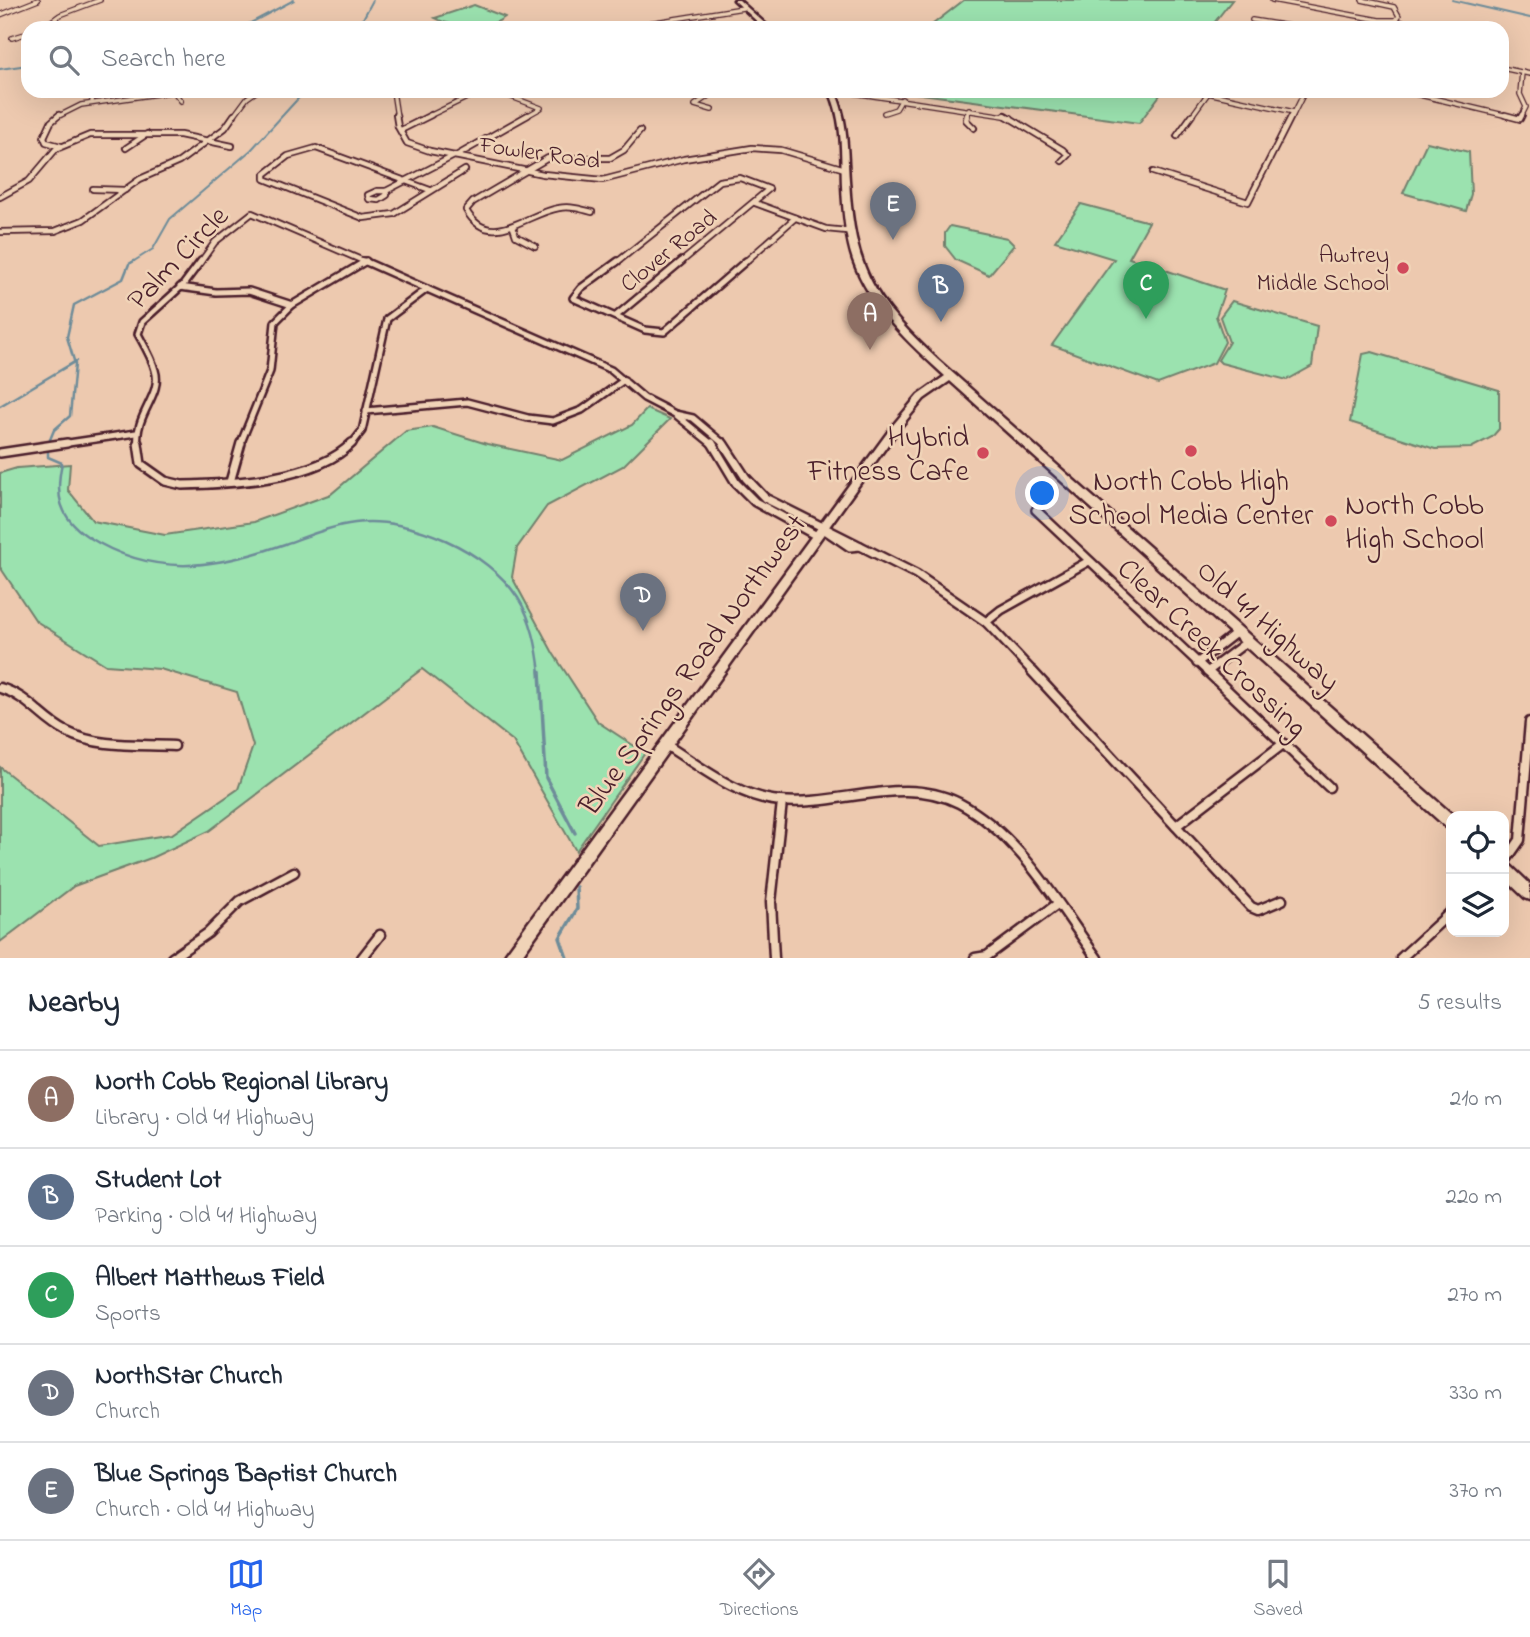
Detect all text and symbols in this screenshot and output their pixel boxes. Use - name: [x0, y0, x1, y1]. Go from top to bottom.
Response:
- search box: [21, 21, 1509, 98]
- icon: search: [45, 41, 83, 79]
- text: Search here: [101, 41, 226, 79]
- street label: Fowler Road: [476, 129, 603, 180]
- pin: E: [870, 182, 916, 240]
- street label: Palm Circle: [118, 196, 241, 321]
- street label: Clover Road: [613, 202, 726, 302]
- place label: Awtrey Middle School: [1257, 239, 1389, 302]
- marker: Awtrey Middle School: [1395, 260, 1411, 276]
- pin: C: [1123, 261, 1169, 319]
- pin: B: [918, 264, 964, 322]
- pin: A: [847, 292, 893, 350]
- place label: Hybrid Fitness Cafe: [807, 417, 970, 495]
- marker: North Cobb High School Media Center: [1183, 443, 1199, 459]
- marker: Hybrid Fitness Cafe: [975, 445, 991, 461]
- place label: North Cobb High School Media Center: [1069, 461, 1314, 539]
- your location: [1025, 476, 1059, 510]
- place label: North Cobb High School: [1345, 485, 1484, 563]
- street label: Blue Springs Road Northwest: [569, 506, 819, 827]
- marker: North Cobb High School: [1323, 513, 1339, 529]
- street label: Clear Creek Crossing: [1106, 549, 1316, 749]
- street label: Old 41 Highway: [1185, 551, 1349, 704]
- pin: D: [620, 573, 666, 631]
- map controls: [1446, 811, 1509, 937]
- button: locate: [1446, 811, 1509, 874]
- button: layers: [1446, 874, 1509, 937]
- text: Nearby: [28, 982, 120, 1026]
- text: 5 results: [1418, 987, 1502, 1020]
- text: North Cobb Regional Library: [95, 1064, 388, 1102]
- text: A: [44, 1083, 58, 1116]
- text: 210 m: [1450, 1083, 1502, 1116]
- text: Library · Old 41 Highway: [95, 1102, 314, 1135]
- text: Student Lot: [95, 1162, 221, 1200]
- text: B: [43, 1181, 59, 1214]
- text: 220 m: [1446, 1181, 1502, 1214]
- text: Parking · Old 41 Highway: [95, 1200, 317, 1233]
- text: Albert Matthews Field: [95, 1260, 324, 1298]
- text: C: [45, 1279, 57, 1312]
- text: 270 m: [1448, 1279, 1502, 1312]
- text: Sports: [95, 1298, 161, 1331]
- text: NorthStar Church: [95, 1358, 283, 1396]
- text: D: [43, 1377, 59, 1410]
- text: 330 m: [1449, 1377, 1502, 1410]
- text: Church: [95, 1396, 160, 1429]
- text: Blue Springs Baptist Church: [95, 1456, 397, 1494]
- text: E: [44, 1475, 58, 1508]
- text: 370 m: [1449, 1475, 1502, 1508]
- text: Church · Old 41 Highway: [95, 1494, 315, 1527]
- tab: Map: [227, 1555, 265, 1624]
- tab: Directions: [720, 1555, 799, 1624]
- tab: Saved: [1253, 1555, 1303, 1624]

